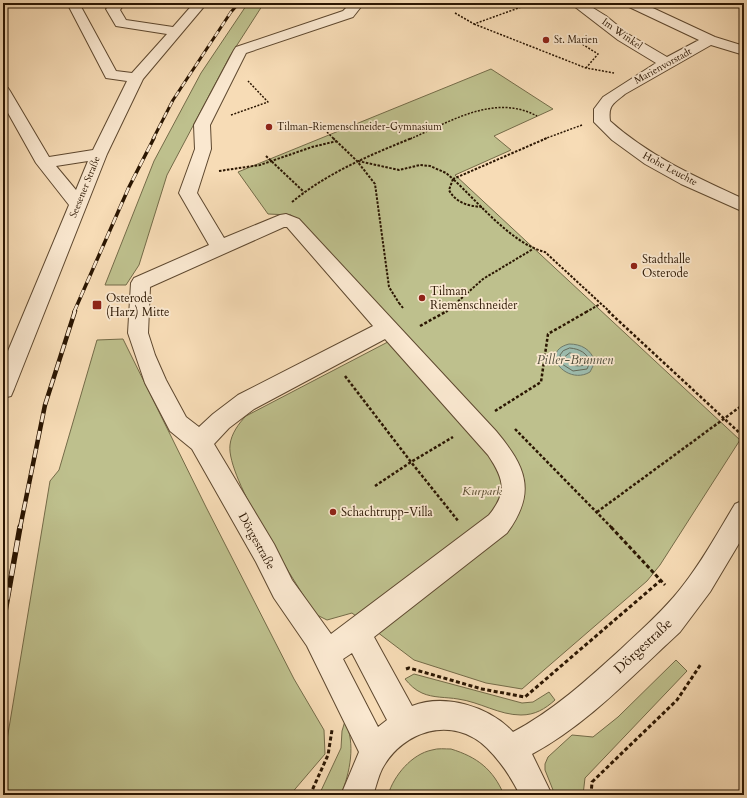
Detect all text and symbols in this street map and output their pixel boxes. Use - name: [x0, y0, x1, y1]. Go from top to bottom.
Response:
- street label: Im Winkel: [599, 15, 645, 53]
- place label: St. Marien: [554, 33, 598, 47]
- marker: St. Marien: [541, 35, 551, 45]
- street label: Marienvorstadt: [632, 44, 695, 88]
- place label: Tilman-Riemenschneider-Gymnasium: [277, 120, 442, 134]
- marker: Tilman-Riemenschneider-Gymnasium: [264, 122, 274, 132]
- street label: Hohe Leuchte: [640, 149, 700, 190]
- street label: Seesener Straße: [66, 154, 104, 220]
- place label: Stadthalle Osterode: [642, 251, 691, 281]
- marker: Stadthalle Osterode: [629, 261, 639, 271]
- place label: Tilman Riemenschneider: [430, 283, 518, 313]
- place label: Osterode (Harz) Mitte: [106, 290, 170, 320]
- marker: Tilman Riemenschneider: [417, 293, 427, 303]
- marker: Osterode (Harz) Mitte: [91, 299, 103, 311]
- water label: Piller-Brunnen: [537, 351, 614, 369]
- park label: Kurpark: [462, 483, 502, 499]
- place label: Schachtrupp-Villa: [341, 504, 433, 520]
- marker: Schachtrupp-Villa: [328, 507, 338, 517]
- street label: Dörgestraße: [235, 510, 279, 572]
- street label: Dörgestraße: [610, 614, 676, 678]

